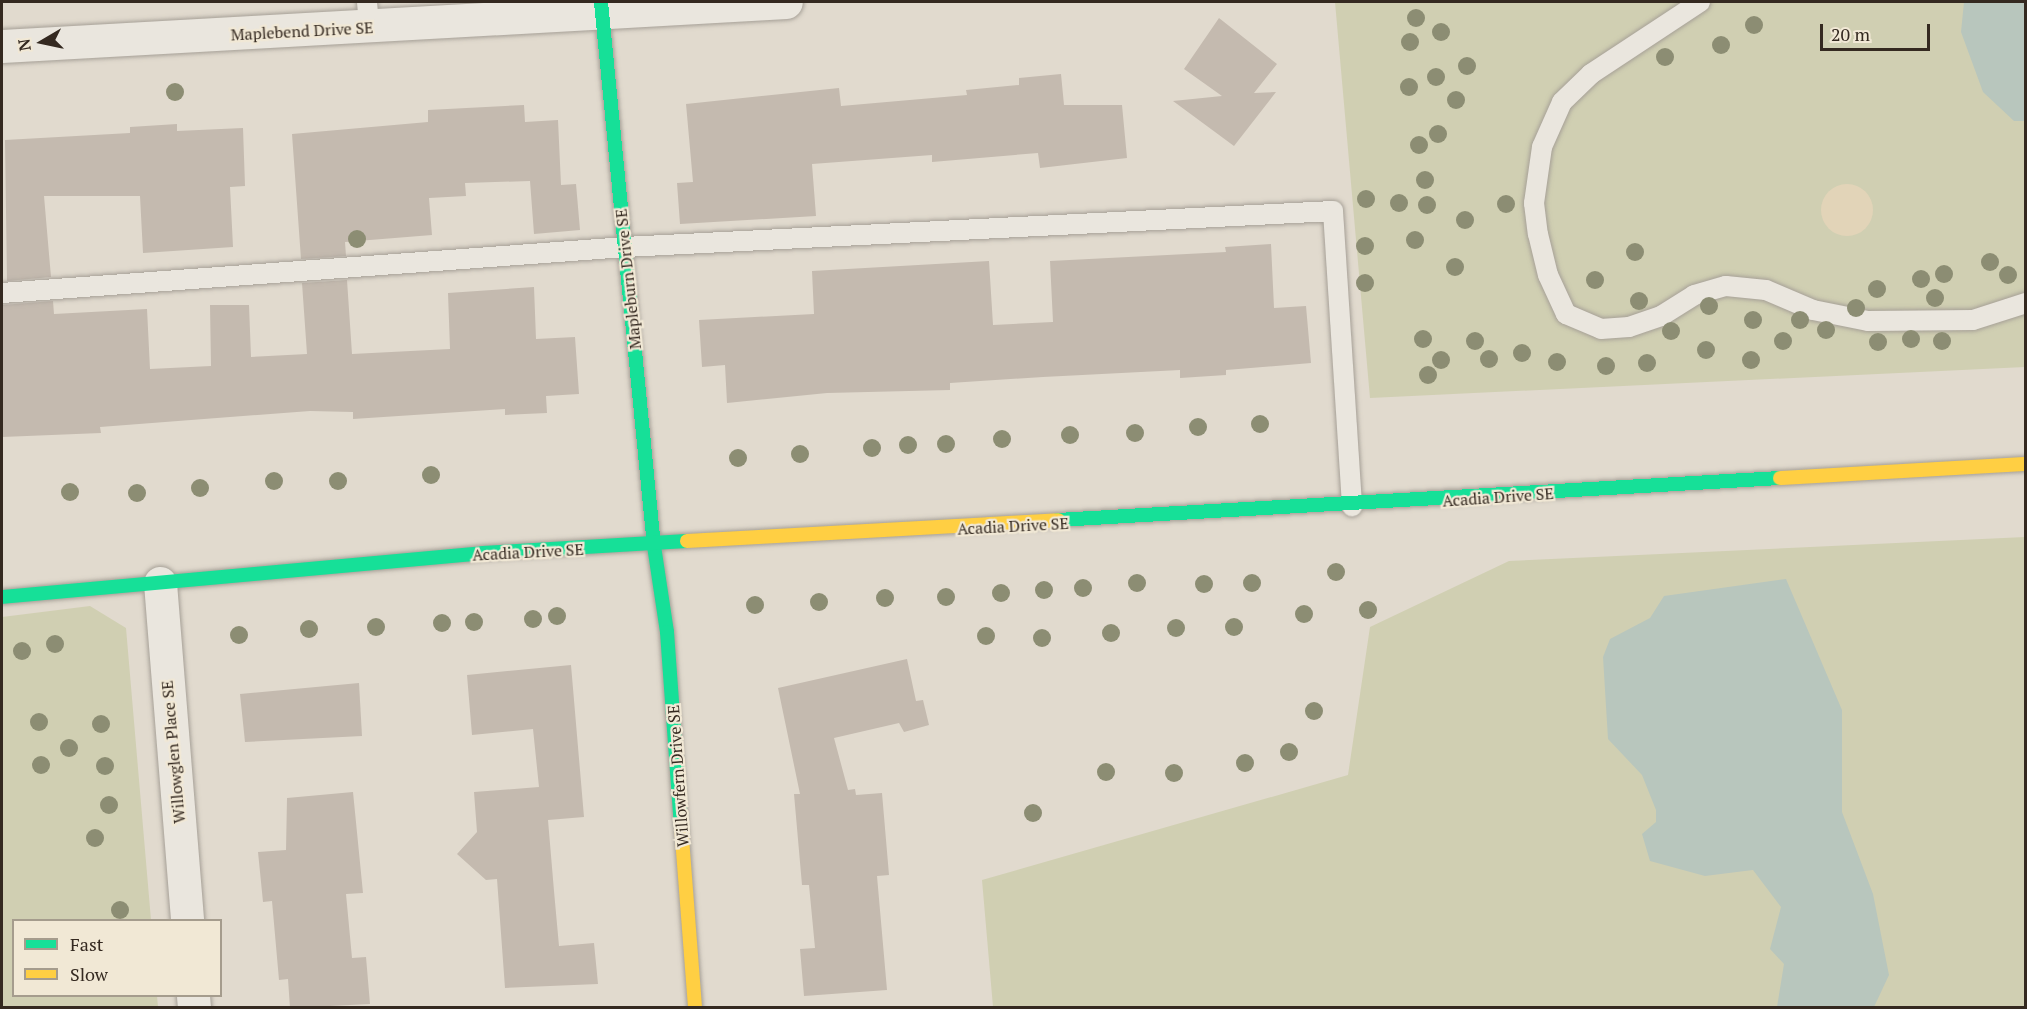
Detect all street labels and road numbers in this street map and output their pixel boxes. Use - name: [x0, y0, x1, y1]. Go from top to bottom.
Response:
- street label: Maplebend Drive SE: [230, 18, 374, 44]
- street label: Mapleburn Drive SE: [611, 208, 645, 350]
- street label: Acadia Drive SE: [1442, 484, 1554, 510]
- street label: Acadia Drive SE: [957, 513, 1069, 539]
- street label: Acadia Drive SE: [472, 539, 584, 565]
- street label: Willowglen Place SE: [157, 680, 189, 824]
- street label: Willowfern Drive SE: [663, 704, 693, 848]

